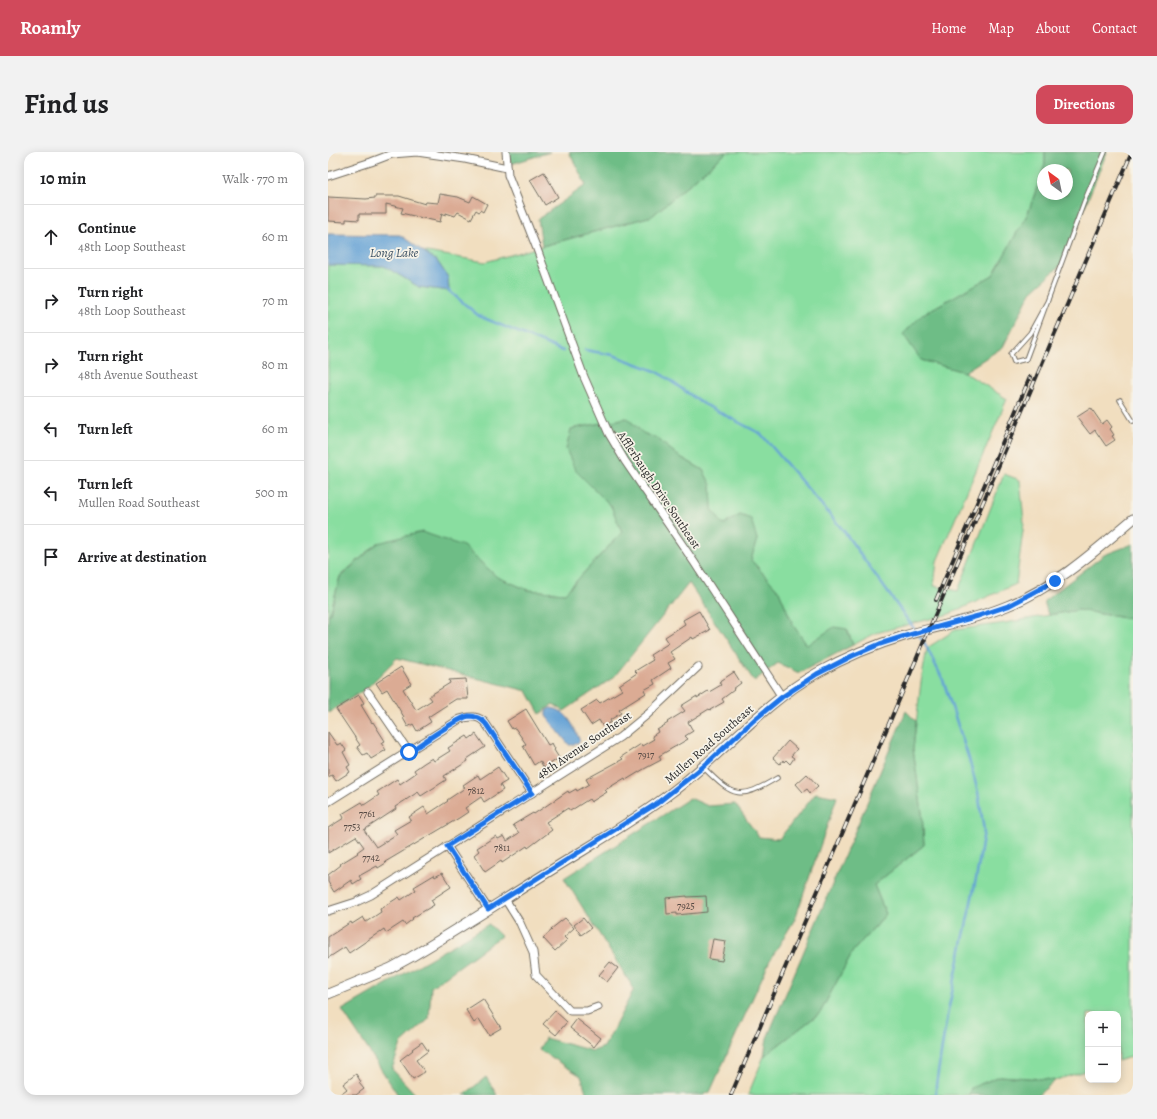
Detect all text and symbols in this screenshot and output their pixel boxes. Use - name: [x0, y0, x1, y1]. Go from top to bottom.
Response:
- text: Roamly: [20, 15, 80, 41]
- text: Home: [931, 19, 966, 38]
- text: Map: [988, 19, 1014, 38]
- text: About: [1036, 19, 1070, 38]
- text: Contact: [1092, 19, 1137, 38]
- text: Find us: [24, 85, 109, 123]
- button: Directions: [1036, 85, 1133, 124]
- north arrow: [1037, 164, 1073, 200]
- text: 10 min: [40, 167, 86, 190]
- text: Walk · 770 m: [222, 170, 288, 187]
- text: Continue: [78, 218, 136, 238]
- icon: ahead: [40, 226, 62, 248]
- text: 60 m: [262, 228, 288, 245]
- text: 48th Loop Southeast: [78, 238, 186, 255]
- water label: Long Lake: [370, 244, 419, 261]
- text: Turn right: [78, 282, 143, 302]
- icon: right: [40, 290, 62, 312]
- text: 70 m: [262, 292, 288, 309]
- text: 48th Loop Southeast: [78, 302, 186, 319]
- text: Turn right: [78, 346, 143, 366]
- icon: right: [40, 354, 62, 376]
- text: 80 m: [261, 356, 288, 373]
- text: 48th Avenue Southeast: [78, 366, 198, 383]
- icon: left: [40, 418, 62, 440]
- text: Turn left: [78, 419, 133, 439]
- text: 60 m: [262, 420, 288, 437]
- street label: Afflerbaugh Drive Southeast: [613, 427, 704, 552]
- text: Turn left: [78, 474, 133, 494]
- icon: left: [40, 482, 62, 504]
- text: 500 m: [255, 484, 288, 501]
- text: Mullen Road Southeast: [78, 494, 200, 511]
- icon: arrive: [40, 546, 62, 568]
- text: Arrive at destination: [78, 547, 207, 567]
- route end: [1046, 572, 1064, 590]
- street label: Mullen Road Southeast: [661, 701, 757, 787]
- street label: 48th Avenue Southeast: [534, 707, 634, 783]
- route start: [400, 743, 418, 761]
- house number: 7917: [638, 748, 655, 761]
- house number: 7812: [467, 784, 485, 797]
- house number: 7761: [359, 807, 376, 820]
- house number: 7753: [344, 820, 360, 833]
- house number: 7811: [494, 841, 511, 854]
- house number: 7742: [362, 851, 380, 864]
- house number: 7925: [677, 899, 695, 912]
- map controls: [1085, 1011, 1121, 1083]
- button: +: [1085, 1011, 1121, 1047]
- button: −: [1085, 1047, 1121, 1083]

